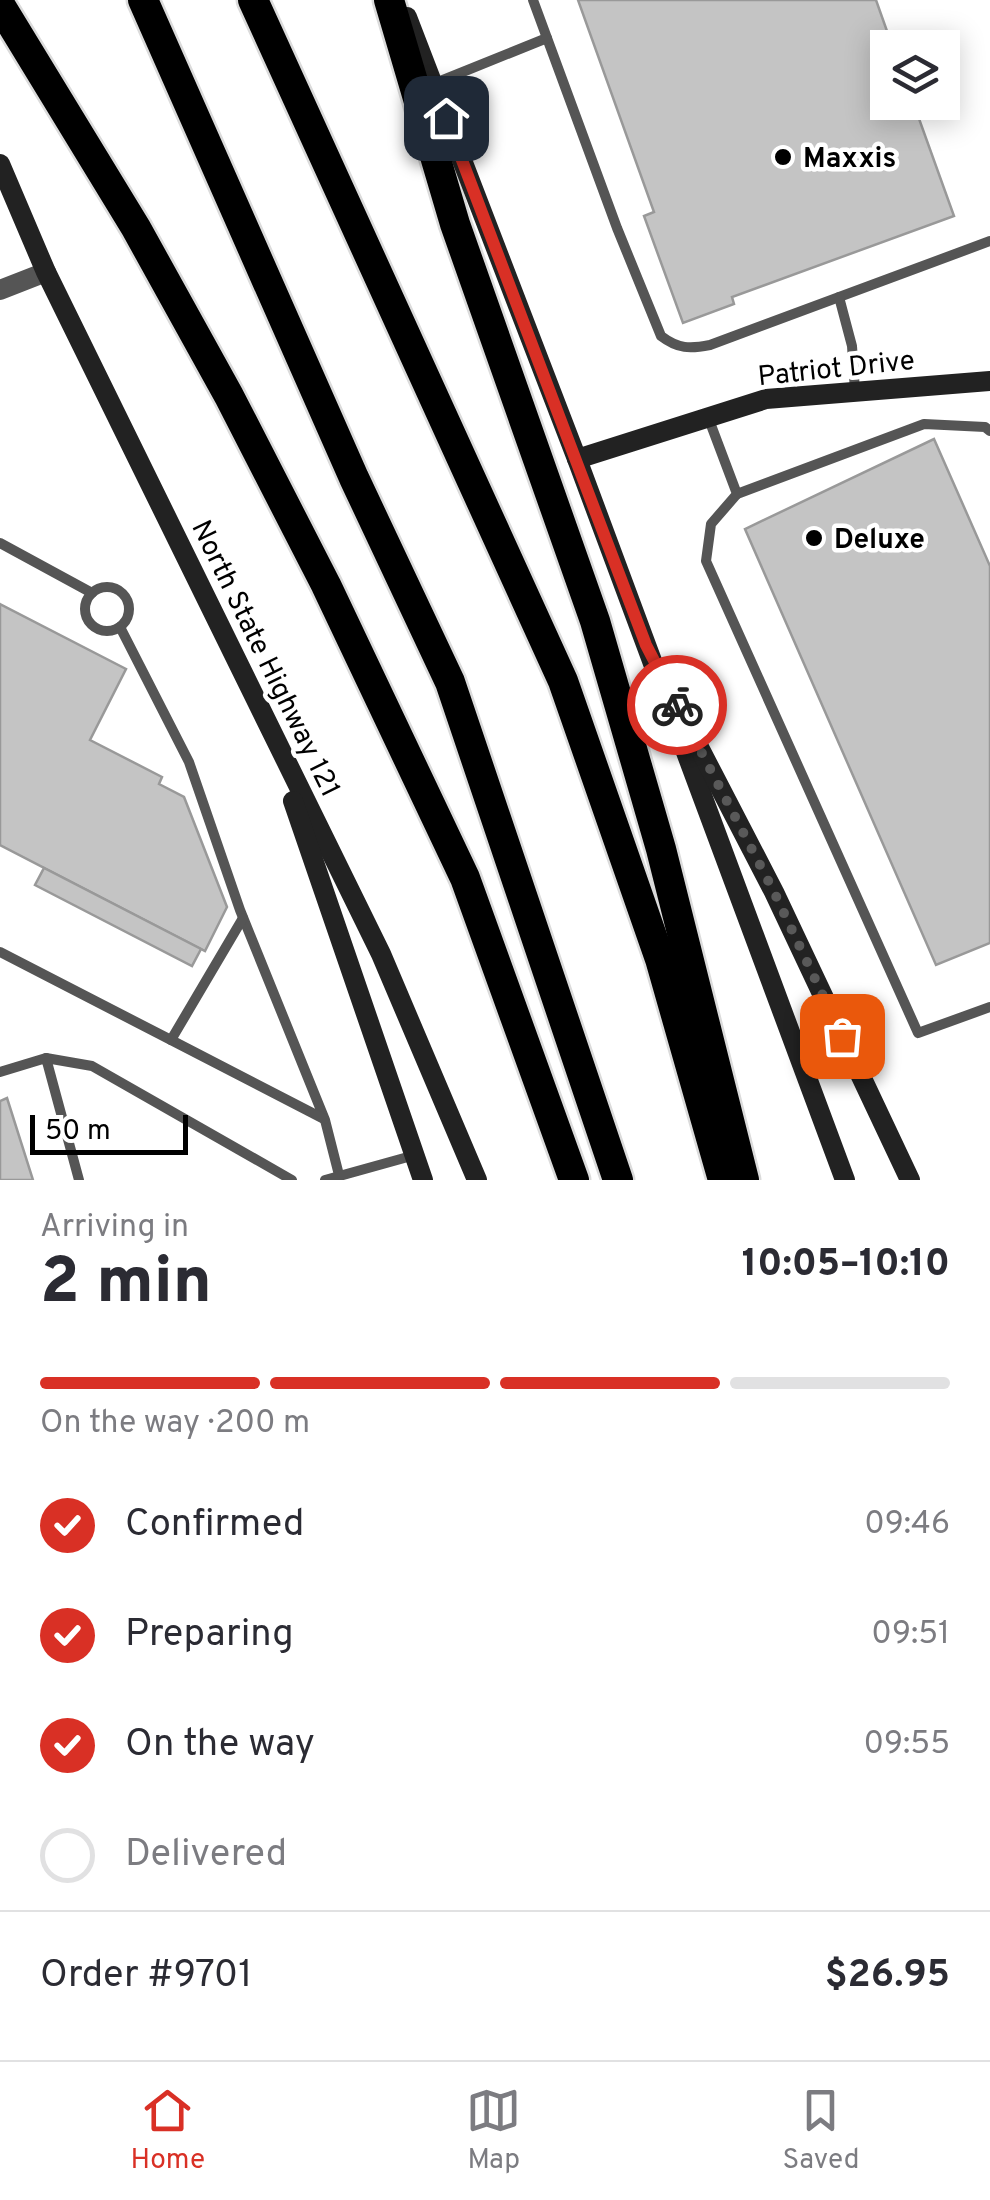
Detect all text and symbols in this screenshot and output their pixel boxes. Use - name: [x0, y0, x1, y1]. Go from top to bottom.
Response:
- map controls: [870, 30, 960, 120]
- button: layers: [870, 30, 960, 120]
- pin: [404, 76, 489, 161]
- icon: home: [419, 91, 474, 146]
- place label: Maxxis: [803, 142, 896, 178]
- marker: Maxxis: [772, 146, 794, 168]
- street label: Patriot Drive: [756, 344, 917, 396]
- street label: North State Highway 121: [182, 515, 347, 804]
- place label: Deluxe: [834, 523, 925, 559]
- marker: Deluxe: [803, 527, 825, 549]
- courier: [627, 655, 727, 755]
- icon: bike: [650, 678, 705, 733]
- pin: [800, 994, 885, 1079]
- icon: bag: [815, 1009, 870, 1064]
- scale bar: [30, 1110, 188, 1154]
- text: 50 m: [45, 1114, 111, 1150]
- text: Arriving in: [40, 1208, 189, 1248]
- text: 10:05–10:10: [742, 1241, 950, 1290]
- text: 2 min: [40, 1244, 212, 1326]
- text: On the way · 200 m: [40, 1404, 310, 1444]
- icon: check: [40, 1498, 95, 1553]
- text: Confirmed: [125, 1501, 304, 1550]
- text: 09:46: [864, 1505, 950, 1545]
- icon: check: [40, 1608, 95, 1663]
- text: Preparing: [125, 1611, 294, 1660]
- text: 09:51: [871, 1615, 950, 1655]
- icon: check: [40, 1718, 95, 1773]
- text: On the way: [125, 1721, 315, 1770]
- text: 09:55: [863, 1725, 950, 1765]
- text: Delivered: [125, 1831, 287, 1880]
- text: Order #9701: [40, 1952, 252, 2001]
- text: $26.95: [825, 1952, 950, 2001]
- tab: Home: [131, 2083, 205, 2179]
- tab: Map: [466, 2083, 521, 2179]
- tab: Saved: [782, 2083, 859, 2179]

